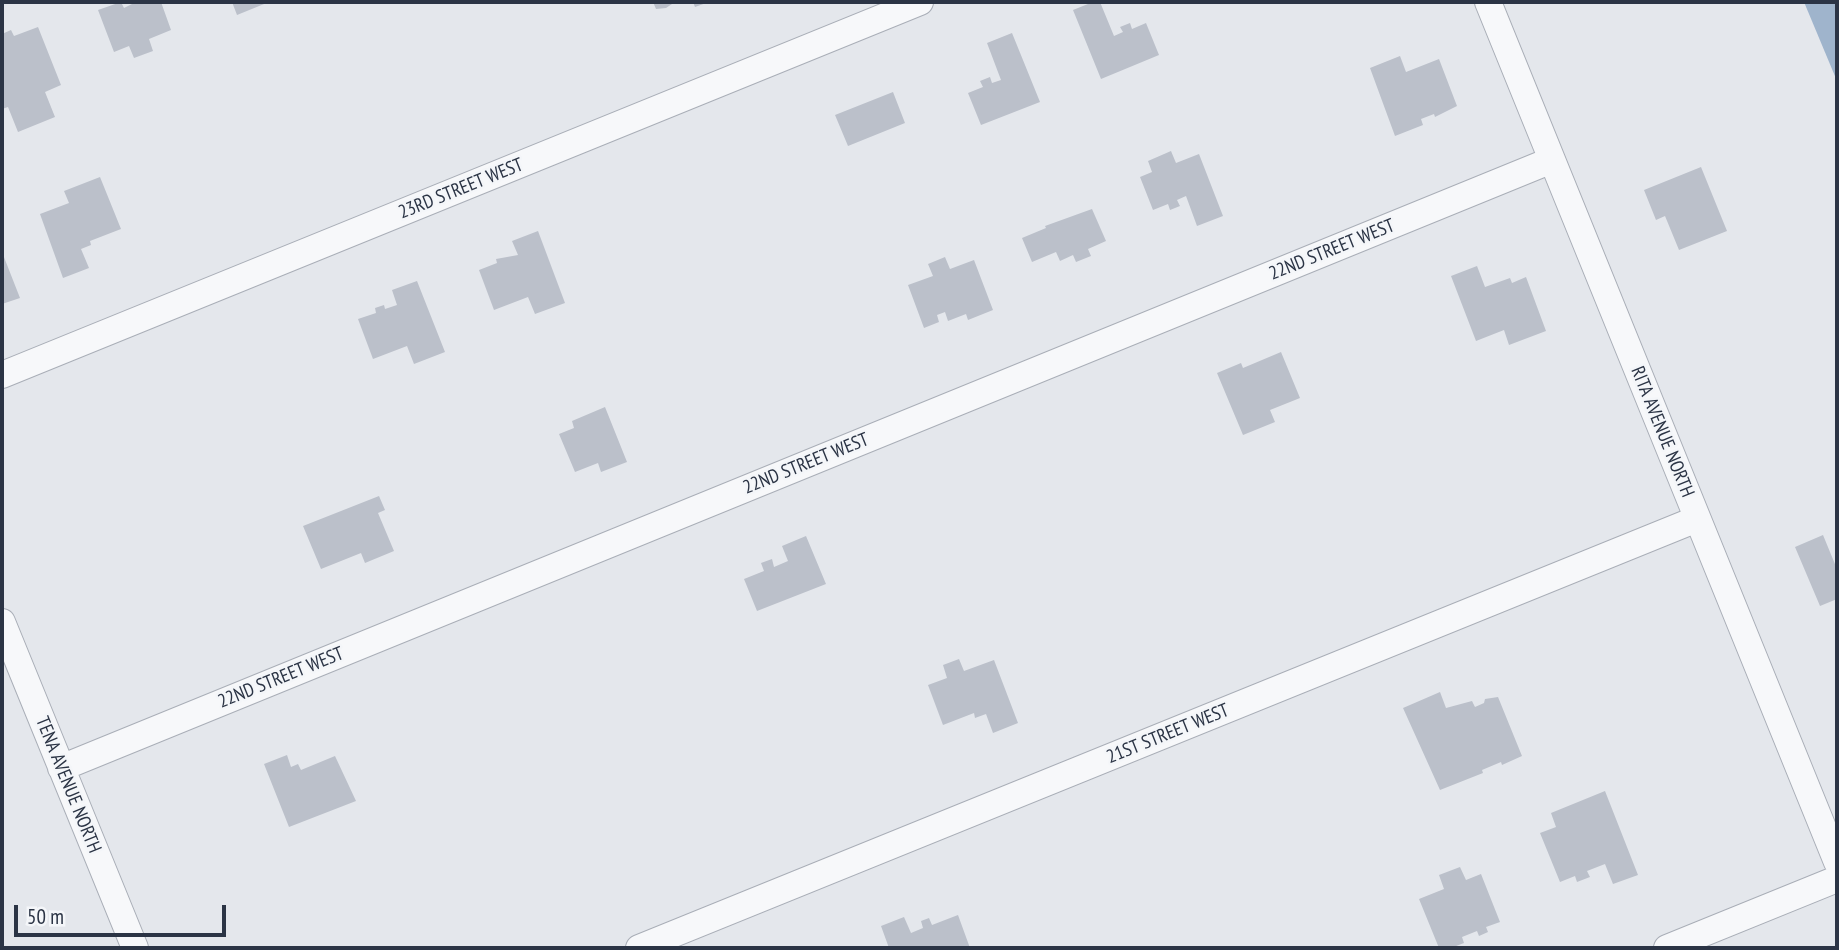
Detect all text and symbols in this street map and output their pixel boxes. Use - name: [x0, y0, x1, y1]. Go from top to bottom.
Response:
- street label: 23RD STREET WEST: [395, 154, 527, 224]
- street label: 22ND STREET WEST: [1266, 214, 1398, 286]
- street label: RITA AVENUE NORTH: [1625, 363, 1699, 501]
- street label: 22ND STREET WEST: [740, 428, 872, 500]
- street label: 22ND STREET WEST: [215, 642, 347, 714]
- street label: 21ST STREET WEST: [1104, 699, 1232, 769]
- street label: TENA AVENUE NORTH: [30, 714, 106, 856]
- scale bar: [18, 890, 229, 934]
- text: 50 m: [27, 903, 64, 930]

